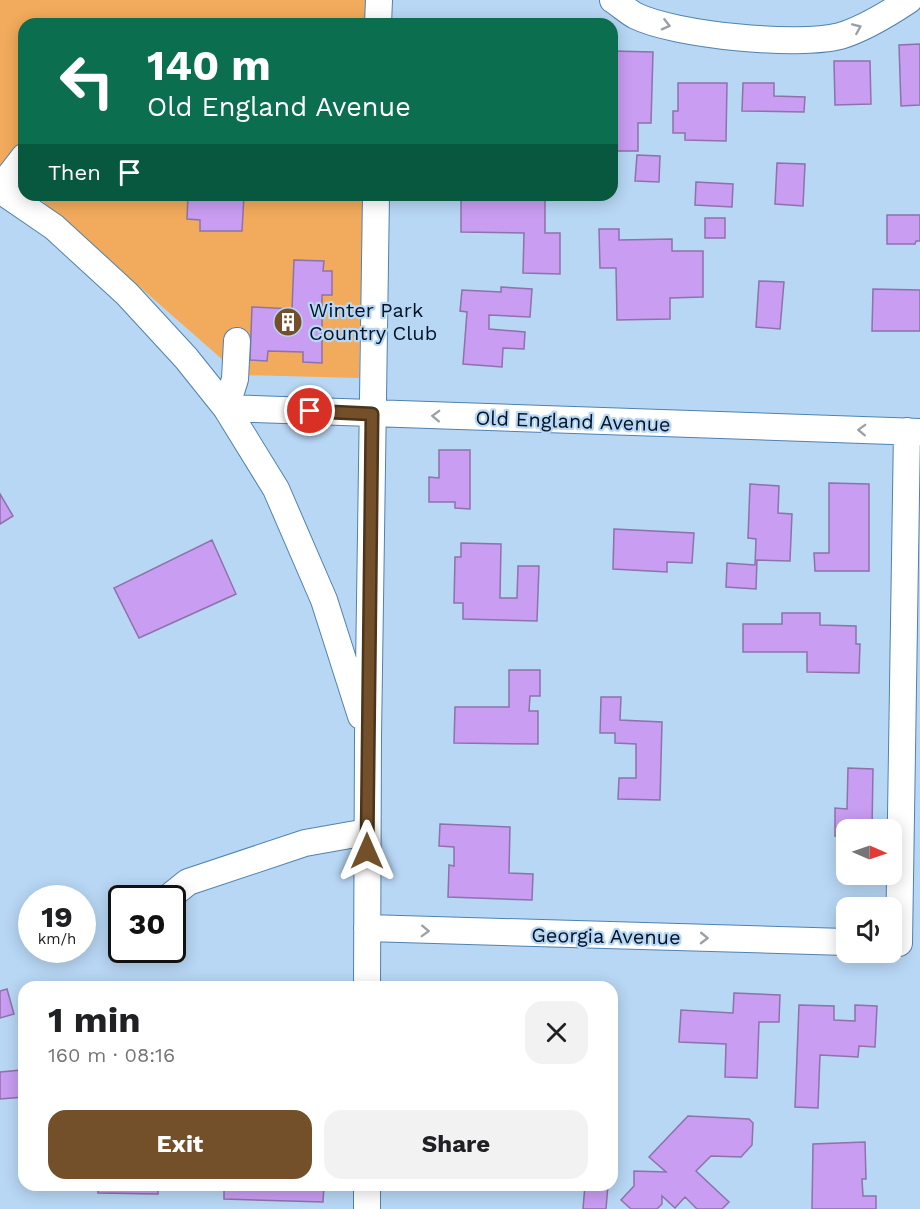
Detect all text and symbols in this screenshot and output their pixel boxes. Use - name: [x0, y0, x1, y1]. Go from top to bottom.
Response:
- one-way arrow: [660, 17, 670, 30]
- one-way arrow: [851, 23, 862, 35]
- text: 140 m: [147, 41, 271, 90]
- icon: left: [48, 42, 126, 120]
- text: Old England Avenue: [147, 91, 411, 123]
- icon: arrive: [113, 156, 146, 189]
- text: Then: [48, 160, 101, 185]
- place label: Winter Park Country Club: [309, 298, 437, 345]
- building icon: Winter Park Country Club: [272, 306, 304, 338]
- pin: [284, 385, 335, 436]
- icon: arrive: [293, 394, 326, 427]
- street label: Old England Avenue: [475, 406, 671, 436]
- one-way arrow: [431, 410, 440, 423]
- one-way arrow: [857, 424, 866, 436]
- position arrow: [335, 819, 399, 883]
- north arrow: [836, 819, 902, 885]
- map controls: [836, 819, 902, 963]
- speed limit sign: 30: [108, 885, 186, 963]
- button: sound: [836, 897, 902, 963]
- text: 19: [41, 899, 73, 934]
- street label: Georgia Avenue: [531, 923, 681, 949]
- one-way arrow: [421, 924, 430, 937]
- text: km/h: [38, 930, 76, 948]
- one-way arrow: [699, 932, 708, 944]
- text: 1 min: [48, 999, 140, 1041]
- button: close: [525, 1001, 588, 1064]
- text: 160 m · 08:16: [48, 1043, 175, 1067]
- button: Exit: [48, 1110, 312, 1179]
- button: Share: [324, 1110, 588, 1179]

